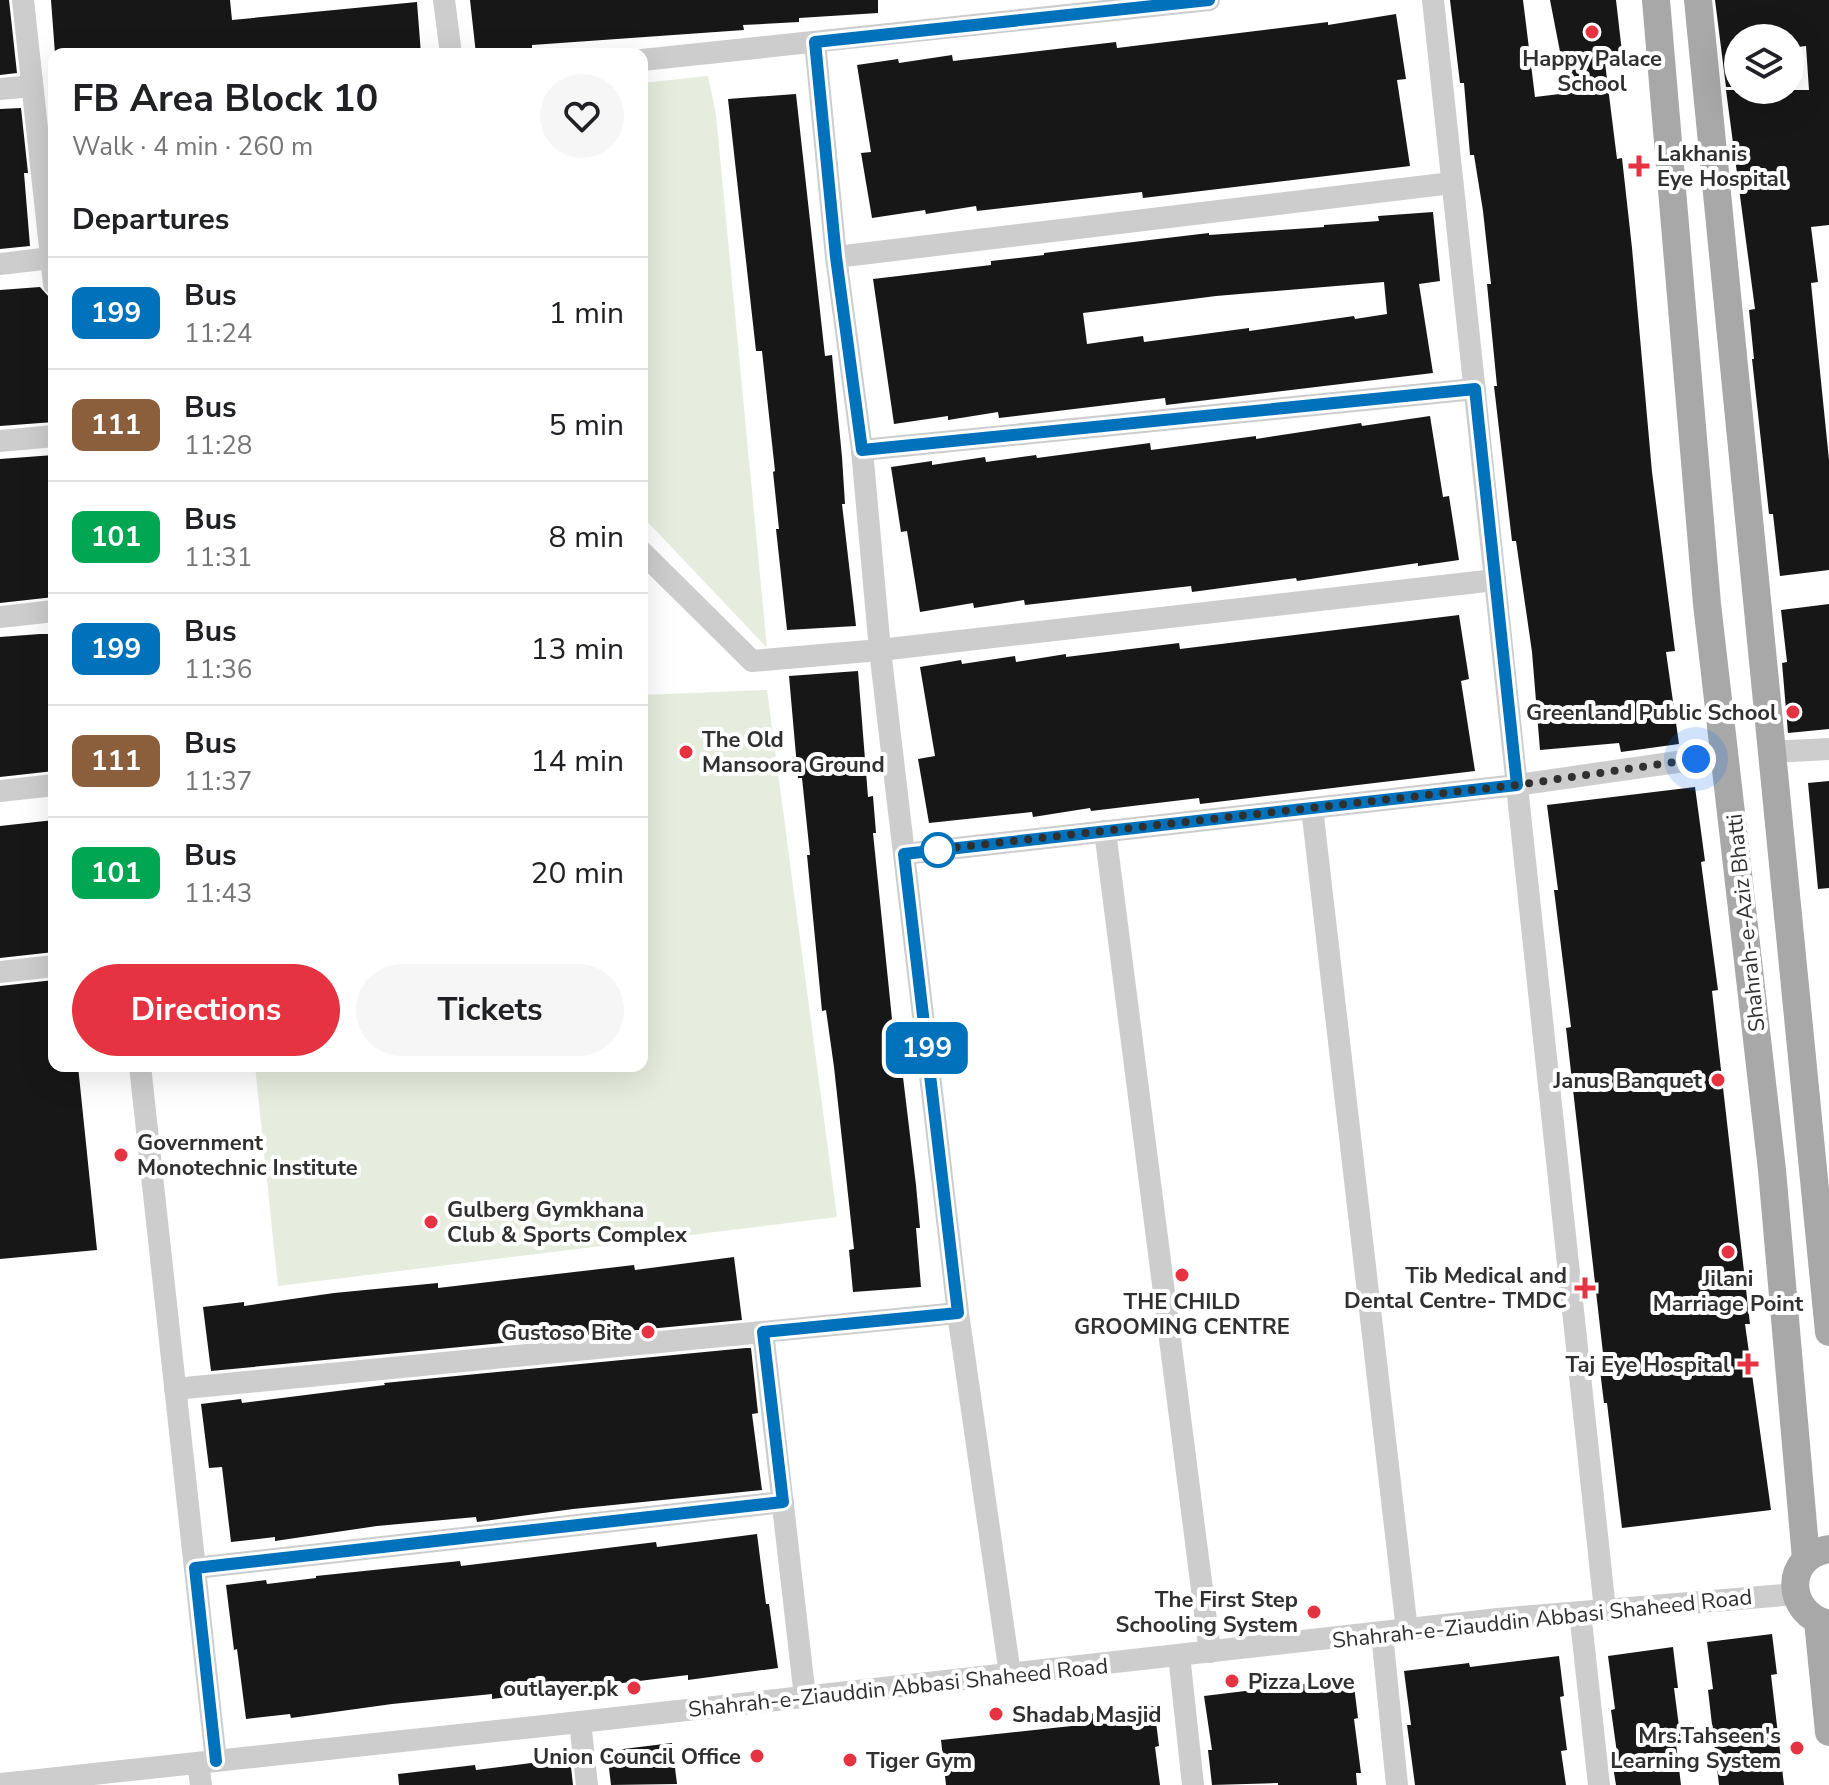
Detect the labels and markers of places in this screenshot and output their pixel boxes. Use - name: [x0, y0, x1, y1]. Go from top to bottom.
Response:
- marker: Happy Palace School: [1583, 23, 1601, 41]
- place label: Happy Palace School: [1522, 44, 1662, 99]
- place label: Lakhanis Eye Hospital: [1657, 139, 1786, 194]
- marker: Lakhanis Eye Hospital: [1628, 155, 1650, 177]
- place label: Greenland Public School: [1526, 698, 1777, 728]
- marker: Greenland Public School: [1784, 703, 1802, 721]
- place label: The Old Mansoora Ground: [702, 725, 885, 780]
- marker: The Old Mansoora Ground: [677, 743, 695, 761]
- unlabelled marker: [921, 833, 955, 867]
- place label: Janus Banquet: [1553, 1066, 1703, 1096]
- marker: Janus Banquet: [1709, 1071, 1727, 1089]
- place label: Government Monotechnic Institute: [137, 1128, 358, 1183]
- marker: Government Monotechnic Institute: [112, 1146, 130, 1164]
- place label: Gulberg Gymkhana Club & Sports Complex: [447, 1195, 688, 1250]
- marker: Gulberg Gymkhana Club & Sports Complex: [422, 1213, 440, 1231]
- marker: Jilani Marriage Point: [1719, 1243, 1737, 1261]
- place label: Tib Medical and Dental Centre- TMDC: [1344, 1261, 1567, 1316]
- place label: Jilani Marriage Point: [1653, 1264, 1804, 1319]
- marker: THE CHILD GROOMING CENTRE: [1173, 1266, 1191, 1284]
- marker: Tib Medical and Dental Centre- TMDC: [1574, 1277, 1596, 1299]
- place label: THE CHILD GROOMING CENTRE: [1074, 1287, 1290, 1342]
- place label: Gustoso Bite: [501, 1318, 632, 1348]
- marker: Gustoso Bite: [639, 1323, 657, 1341]
- place label: Taj Eye Hospital: [1565, 1350, 1730, 1380]
- marker: Taj Eye Hospital: [1737, 1353, 1759, 1375]
- place label: The First Step Schooling System: [1116, 1585, 1298, 1640]
- marker: The First Step Schooling System: [1305, 1603, 1323, 1621]
- place label: Pizza Love: [1248, 1667, 1355, 1697]
- marker: Pizza Love: [1223, 1672, 1241, 1690]
- place label: outlayer.pk: [503, 1674, 619, 1704]
- marker: outlayer.pk: [625, 1679, 643, 1697]
- place label: Shadab Masjid: [1012, 1700, 1162, 1730]
- marker: Shadab Masjid: [987, 1705, 1005, 1723]
- place label: Mrs.Tahseen's Learning System: [1610, 1721, 1781, 1776]
- marker: Mrs.Tahseen's Learning System: [1788, 1739, 1806, 1757]
- place label: Union Council Office: [533, 1742, 741, 1772]
- place label: Tiger Gym: [866, 1746, 972, 1776]
- marker: Union Council Office: [748, 1747, 766, 1765]
- marker: Tiger Gym: [841, 1751, 859, 1769]

